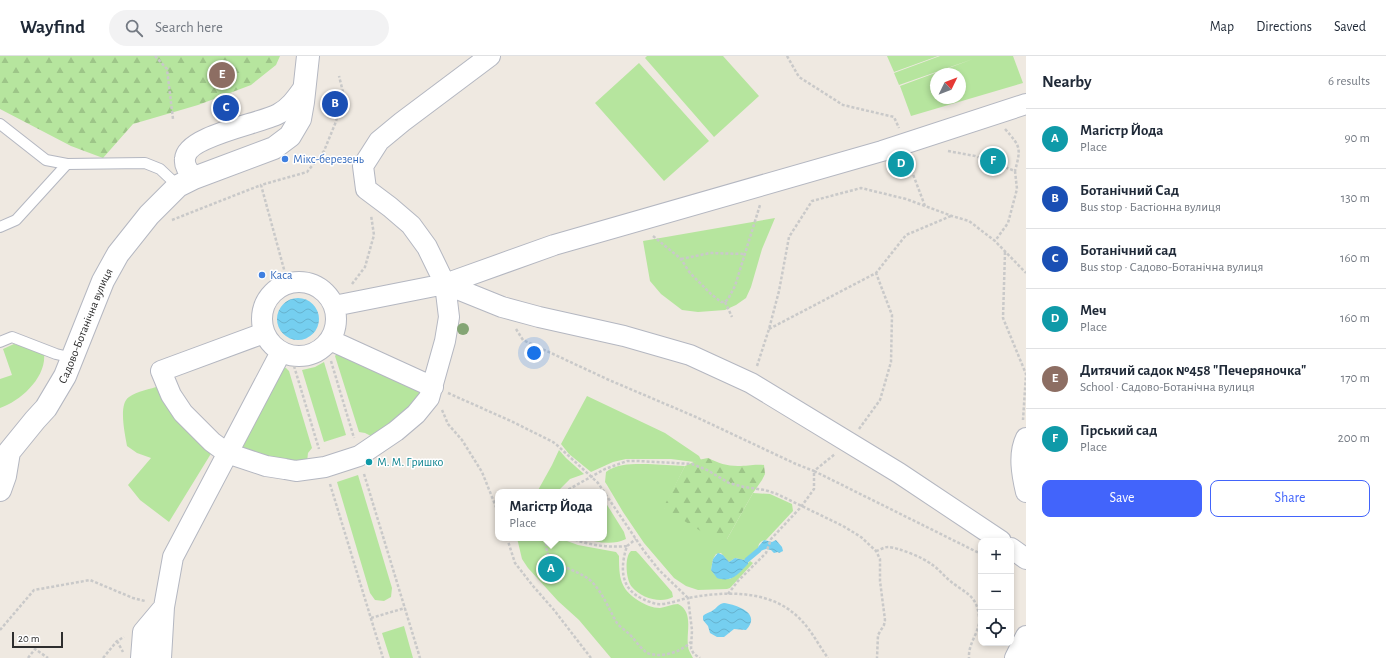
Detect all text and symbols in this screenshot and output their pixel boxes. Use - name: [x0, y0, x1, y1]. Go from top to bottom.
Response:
- search box: [109, 10, 389, 46]
- icon: search: [123, 17, 145, 39]
- text: Wayfind: [20, 18, 85, 37]
- text: Search here: [155, 20, 223, 35]
- text: Map: [1210, 20, 1234, 34]
- text: Directions: [1256, 20, 1312, 34]
- text: Saved: [1334, 20, 1366, 34]
- pin: E: [209, 60, 235, 90]
- north arrow: [930, 68, 966, 104]
- text: Nearby: [1042, 73, 1092, 90]
- text: 6 results: [1328, 75, 1370, 88]
- pin: B: [322, 89, 348, 119]
- pin: C: [213, 93, 239, 123]
- text: Магістр Йода: [1080, 123, 1163, 138]
- text: A: [1051, 132, 1059, 145]
- text: 90 m: [1344, 132, 1370, 145]
- text: Place: [1080, 141, 1107, 154]
- pin: F: [980, 146, 1006, 176]
- pin: D: [888, 149, 914, 179]
- place label: Мікс-березень: [293, 153, 364, 165]
- marker: Мікс-березень: [280, 154, 290, 164]
- text: Ботанічний Сад: [1080, 183, 1179, 198]
- text: B: [1051, 192, 1059, 205]
- text: 130 m: [1341, 192, 1370, 205]
- text: Bus stop · Бастіонна вулиця: [1080, 201, 1221, 214]
- text: Ботанічний сад: [1080, 243, 1177, 258]
- text: C: [1052, 252, 1058, 265]
- text: 160 m: [1340, 252, 1370, 265]
- text: Bus stop · Садово-Ботанічна вулиця: [1080, 261, 1263, 274]
- street label: Садово-Ботанічна вулиця: [56, 266, 115, 386]
- place label: Каса: [270, 269, 293, 281]
- marker: Каса: [257, 270, 267, 280]
- text: Меч: [1080, 303, 1106, 318]
- text: D: [1051, 312, 1059, 325]
- text: 160 m: [1340, 312, 1370, 325]
- text: Place: [1080, 321, 1107, 334]
- your location: [524, 343, 544, 363]
- text: Дитячий садок №458 "Печеряночка": [1080, 363, 1306, 378]
- text: E: [1052, 372, 1058, 385]
- text: 170 m: [1341, 372, 1370, 385]
- text: School · Садово-Ботанічна вулиця: [1080, 381, 1255, 394]
- text: Гірський сад: [1080, 423, 1157, 438]
- text: F: [1052, 432, 1058, 445]
- text: 200 m: [1338, 432, 1370, 445]
- text: Place: [1080, 441, 1107, 454]
- place label: М. М. Гришко: [377, 456, 443, 468]
- marker: М. М. Гришко: [364, 457, 374, 467]
- button: Save: [1042, 480, 1202, 517]
- button: Share: [1210, 480, 1370, 517]
- popup: [495, 489, 607, 541]
- text: Магістр Йода: [509, 499, 593, 514]
- text: Place: [509, 517, 536, 530]
- map controls: [978, 538, 1014, 646]
- button: +: [978, 538, 1014, 574]
- pin: A: [538, 554, 564, 584]
- button: −: [978, 574, 1014, 610]
- button: locate: [978, 610, 1014, 646]
- scale bar: [12, 630, 63, 649]
- text: 20 m: [18, 633, 39, 644]

